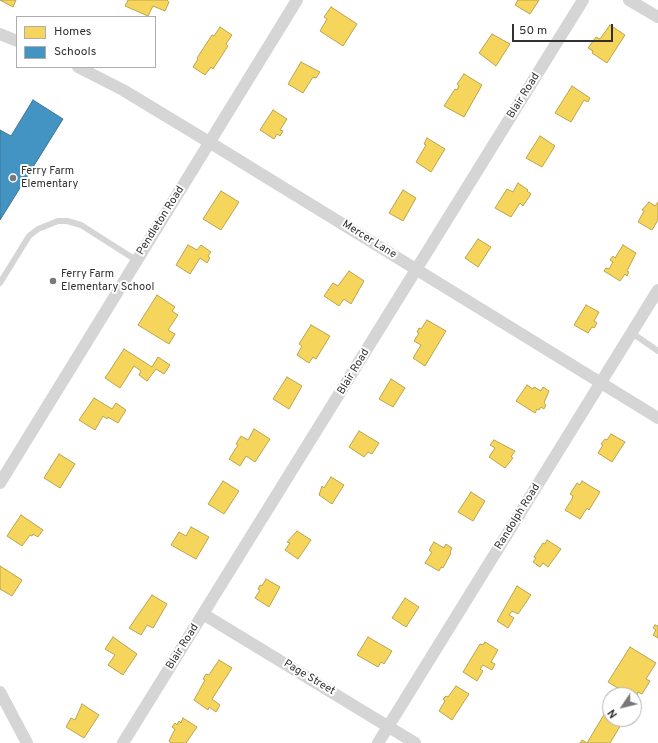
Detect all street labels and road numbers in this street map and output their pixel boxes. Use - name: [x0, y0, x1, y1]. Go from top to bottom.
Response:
- street label: Blair Road: [505, 71, 543, 121]
- street label: Pendleton Road: [135, 184, 187, 258]
- street label: Mercer Lane: [339, 218, 399, 262]
- street label: Blair Road: [335, 347, 373, 397]
- street label: Randolph Road: [492, 482, 544, 552]
- street label: Blair Road: [164, 622, 202, 672]
- street label: Page Street: [281, 658, 337, 698]

